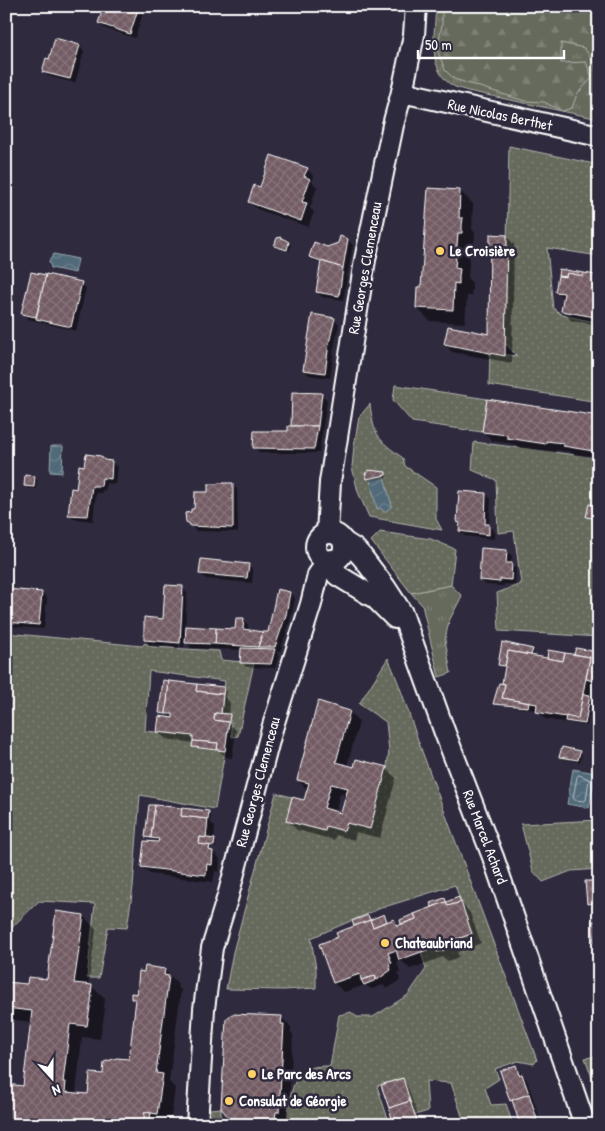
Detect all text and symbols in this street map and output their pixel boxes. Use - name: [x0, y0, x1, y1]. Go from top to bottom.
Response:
- scale bar: [418, 28, 564, 60]
- text: 50 m: [425, 34, 452, 55]
- street label: Rue Nicolas Berthet: [446, 93, 555, 136]
- street label: Rue Georges Clemenceau: [343, 200, 386, 336]
- place label: Le Croisière: [450, 240, 515, 261]
- marker: Le Croisière: [434, 245, 446, 257]
- street label: Rue Georges Clemenceau: [230, 714, 285, 849]
- street label: Rue Marcel Achard: [458, 787, 513, 887]
- place label: Chateaubriand: [395, 932, 472, 953]
- marker: Chateaubriand: [379, 937, 391, 949]
- north arrow: [28, 1054, 78, 1104]
- place label: Le Parc des Arcs: [262, 1063, 351, 1084]
- marker: Le Parc des Arcs: [246, 1068, 258, 1080]
- text: N: [49, 1080, 64, 1101]
- place label: Consulat de Géorgie: [239, 1090, 347, 1112]
- marker: Consulat de Géorgie: [223, 1095, 235, 1107]

